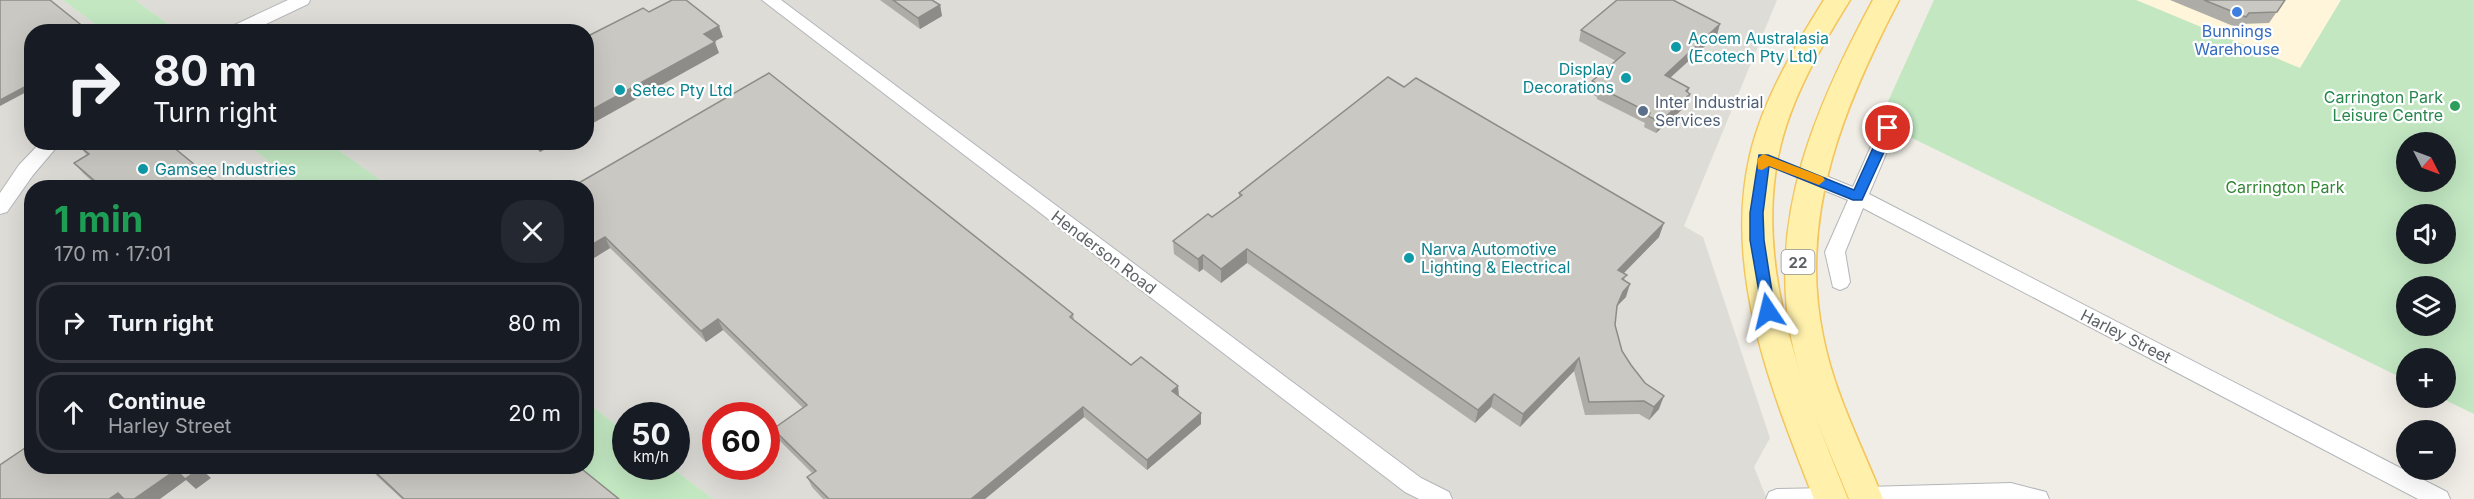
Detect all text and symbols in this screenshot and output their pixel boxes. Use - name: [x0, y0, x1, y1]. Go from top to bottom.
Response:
- marker: Bunnings Warehouse: [2230, 5, 2244, 19]
- place label: Bunnings Warehouse: [2194, 21, 2280, 59]
- place label: Acoem Australasia (Ecotech Pty Ltd): [1688, 28, 1829, 66]
- marker: Acoem Australasia (Ecotech Pty Ltd): [1669, 40, 1683, 54]
- text: 80 m: [153, 45, 257, 96]
- icon: right: [54, 48, 132, 126]
- place label: Display Decorations: [1523, 59, 1614, 97]
- marker: Display Decorations: [1619, 71, 1633, 85]
- place label: Setec Pty Ltd: [632, 80, 732, 100]
- marker: Setec Pty Ltd: [613, 83, 627, 97]
- place label: Carrington Park Leisure Centre: [2324, 87, 2443, 125]
- place label: Inter Industrial Services: [1655, 92, 1763, 130]
- text: Turn right: [153, 96, 277, 129]
- marker: Carrington Park Leisure Centre: [2448, 99, 2462, 113]
- pin: [1862, 102, 1913, 153]
- marker: Inter Industrial Services: [1636, 104, 1650, 118]
- icon: arrive: [1871, 111, 1904, 144]
- north arrow: [2396, 132, 2456, 192]
- map controls: [2396, 132, 2456, 480]
- place label: Gamsee Industries: [155, 159, 296, 179]
- marker: Gamsee Industries: [136, 162, 150, 176]
- park label: Carrington Park: [2225, 177, 2345, 197]
- text: 1 min: [54, 197, 143, 241]
- button: close: [501, 200, 564, 263]
- button: sound: [2396, 204, 2456, 264]
- street label: Henderson Road: [1048, 206, 1160, 298]
- place label: Narva Automotive Lighting & Electrical: [1421, 239, 1570, 277]
- text: 170 m · 17:01: [54, 242, 171, 266]
- road number: 22: [1782, 250, 1814, 274]
- marker: Narva Automotive Lighting & Electrical: [1402, 251, 1416, 265]
- button: layers: [2396, 276, 2456, 336]
- position arrow: [1736, 279, 1800, 343]
- street label: Harley Street: [2077, 305, 2175, 367]
- icon: right: [57, 306, 90, 339]
- text: Turn right: [108, 310, 214, 336]
- text: 80 m: [508, 310, 561, 336]
- button: +: [2396, 348, 2456, 408]
- text: Continue: [108, 388, 206, 414]
- icon: ahead: [57, 396, 90, 429]
- text: 20 m: [508, 400, 561, 426]
- speed limit sign: 60: [702, 402, 780, 480]
- text: Harley Street: [108, 414, 231, 438]
- text: 50: [631, 416, 671, 452]
- button: −: [2396, 420, 2456, 480]
- text: km/h: [633, 447, 669, 466]

